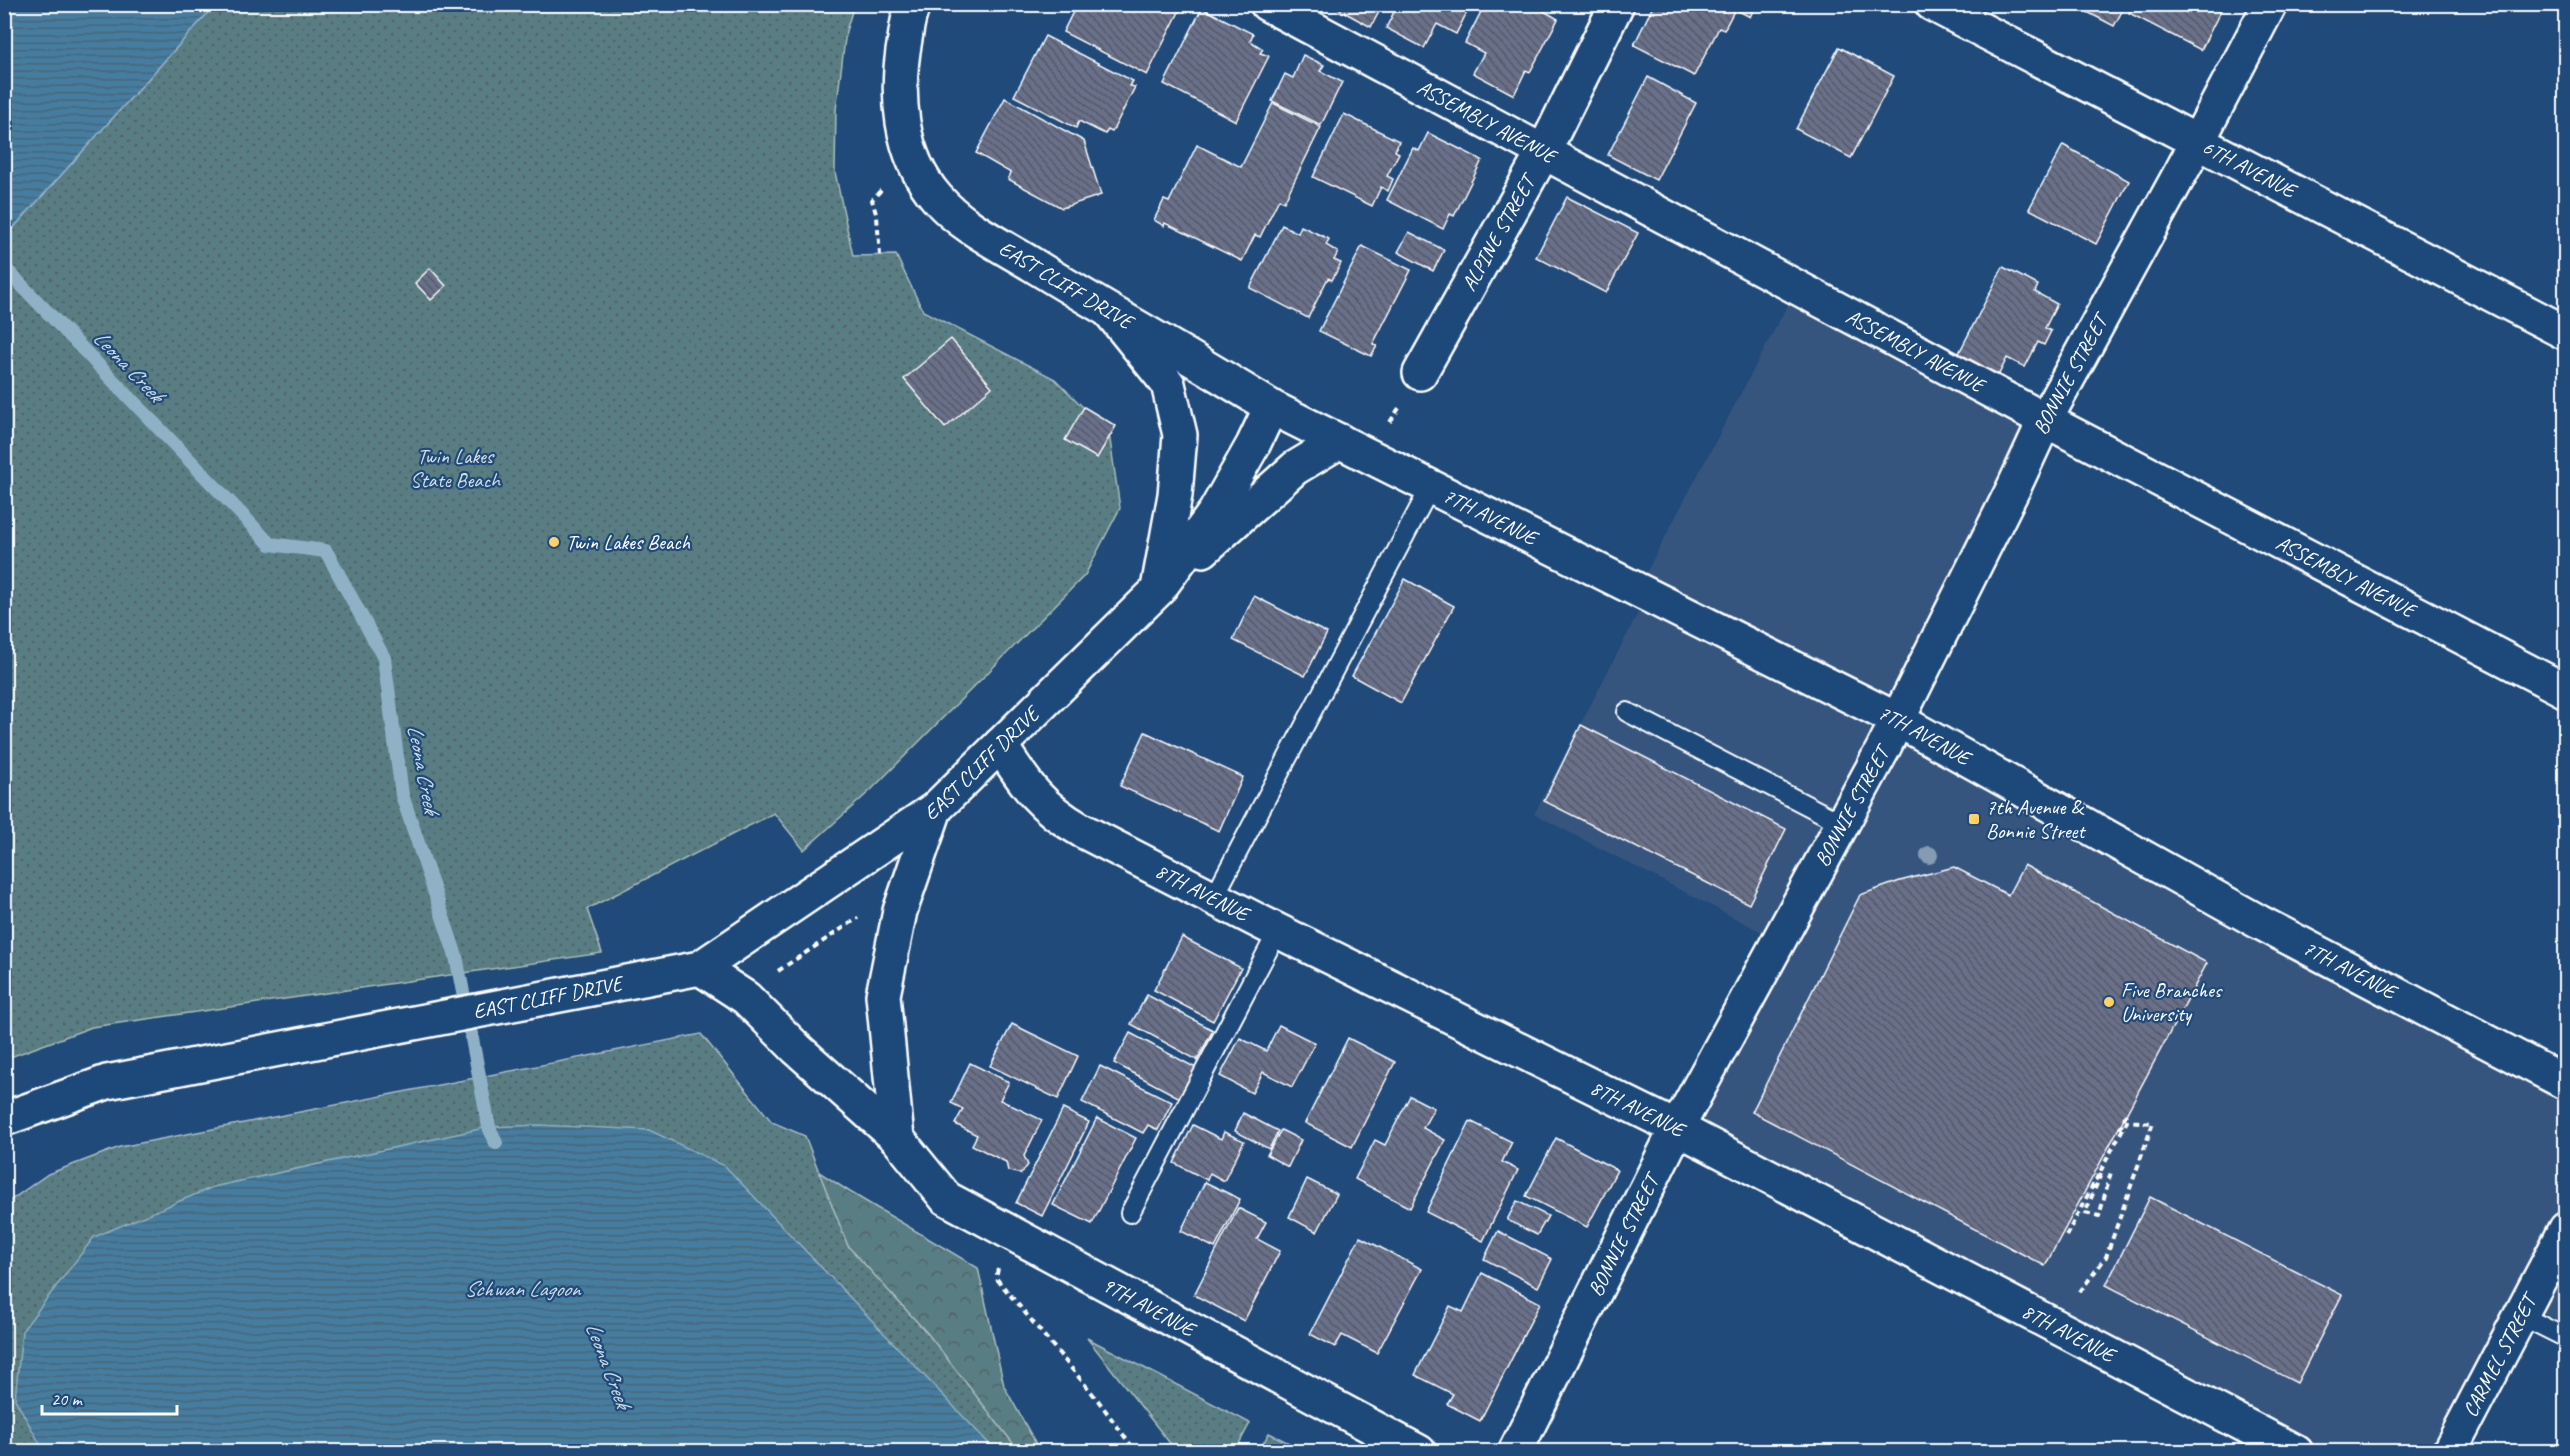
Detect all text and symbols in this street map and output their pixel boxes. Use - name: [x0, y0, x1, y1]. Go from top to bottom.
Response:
- street label: ASSEMBLY AVENUE: [1413, 74, 1562, 170]
- street label: 6TH AVENUE: [2198, 134, 2302, 205]
- street label: ALPINE STREET: [1456, 168, 1543, 295]
- street label: EAST CLIFF DRIVE: [994, 235, 1139, 336]
- street label: ASSEMBLY AVENUE: [1842, 303, 1991, 399]
- street label: BONNIE STREET: [2027, 307, 2115, 438]
- water label: Leona Creek: [87, 324, 172, 411]
- park label: Twin Lakes State Beach: [410, 443, 501, 493]
- street label: 7TH AVENUE: [1439, 482, 1544, 552]
- place label: Twin Lakes Beach: [566, 529, 691, 555]
- street label: ASSEMBLY AVENUE: [2272, 530, 2422, 624]
- marker: Twin Lakes Beach: [547, 535, 561, 549]
- street label: 7TH AVENUE: [1874, 699, 1977, 772]
- street label: EAST CLIFF DRIVE: [919, 700, 1046, 826]
- water label: Leona Creek: [401, 722, 446, 819]
- street label: BONNIE STREET: [1809, 739, 1897, 871]
- place label: 7th Avenue & Bonnie Street: [1986, 794, 2086, 844]
- marker: 7th Avenue & Bonnie Street: [1967, 812, 1981, 826]
- street label: 8TH AVENUE: [1151, 857, 1256, 928]
- street label: 7TH AVENUE: [2299, 934, 2403, 1006]
- street label: EAST CLIFF DRIVE: [471, 970, 627, 1024]
- place label: Five Branches University: [2121, 977, 2223, 1027]
- marker: Five Branches University: [2102, 995, 2116, 1009]
- street label: 8TH AVENUE: [1586, 1074, 1691, 1144]
- street label: BONNIE STREET: [1582, 1167, 1666, 1300]
- street label: 9TH AVENUE: [1098, 1271, 1202, 1343]
- water label: Schwan Lagoon: [464, 1275, 582, 1303]
- street label: CARMEL STREET: [2457, 1287, 2544, 1421]
- street label: 8TH AVENUE: [2017, 1298, 2122, 1369]
- water label: Leona Creek: [579, 1318, 639, 1415]
- scale bar: [42, 1378, 177, 1416]
- text: 20 m: [51, 1388, 84, 1410]

